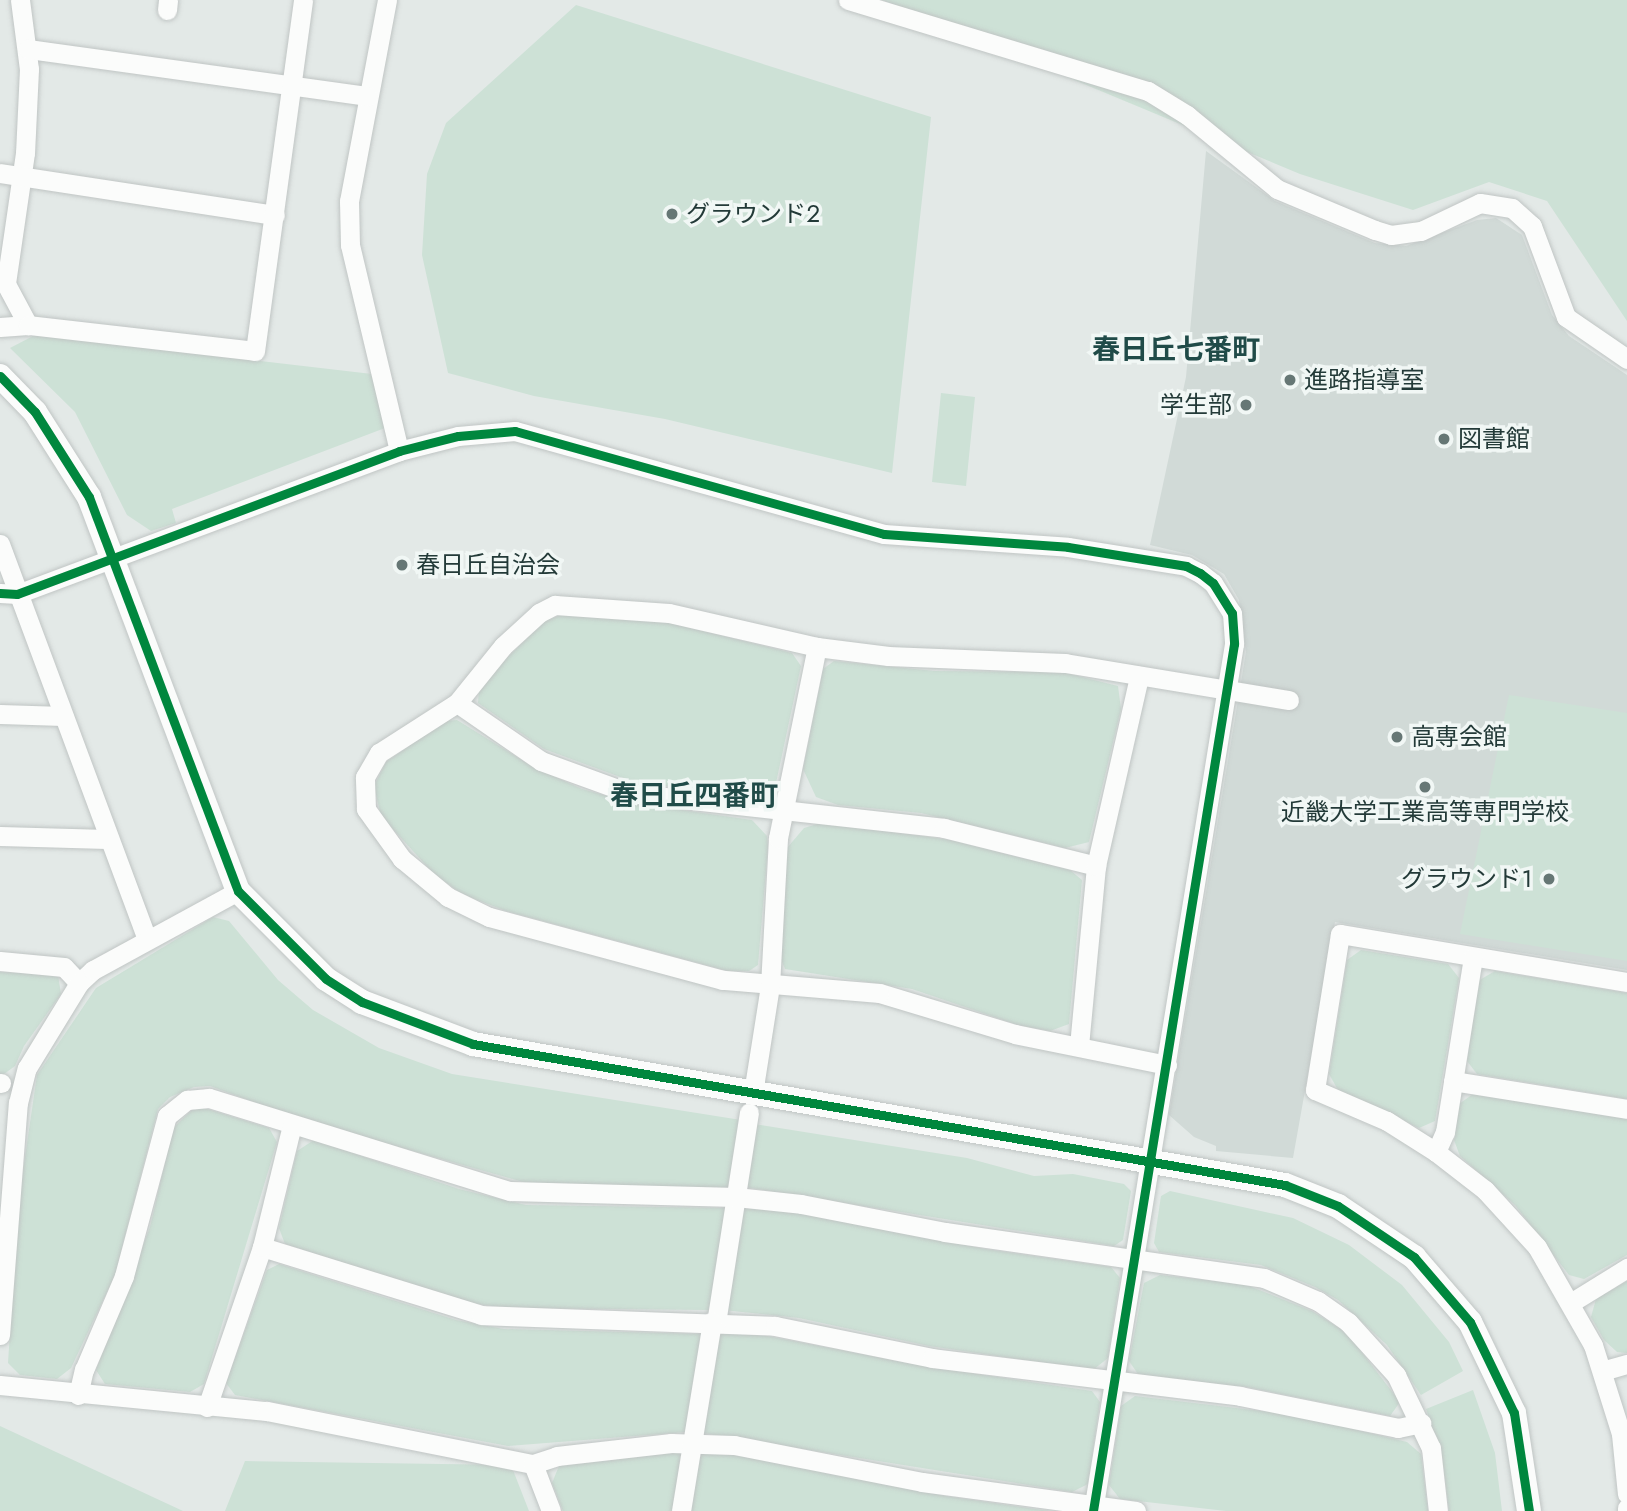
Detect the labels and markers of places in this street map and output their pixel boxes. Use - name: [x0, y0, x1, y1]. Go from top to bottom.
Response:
- place label: グラウンド２: [686, 200, 820, 228]
- marker: グラウンド２: [664, 206, 680, 222]
- place label: 進路指導室: [1304, 366, 1424, 394]
- marker: 進路指導室: [1282, 372, 1298, 388]
- place label: 学生部: [1160, 391, 1232, 419]
- marker: 学生部: [1238, 397, 1254, 413]
- place label: 図書館: [1458, 425, 1530, 453]
- marker: 図書館: [1436, 431, 1452, 447]
- place label: 春日丘自治会: [416, 551, 560, 579]
- marker: 春日丘自治会: [394, 557, 410, 573]
- place label: 高専会館: [1411, 723, 1507, 751]
- marker: 高専会館: [1389, 729, 1405, 745]
- marker: 近畿大学工業高等専門学校: [1417, 779, 1433, 795]
- place label: 近畿大学工業高等専門学校: [1281, 798, 1569, 826]
- place label: グラウンド１: [1401, 865, 1535, 893]
- marker: グラウンド１: [1541, 871, 1557, 887]

